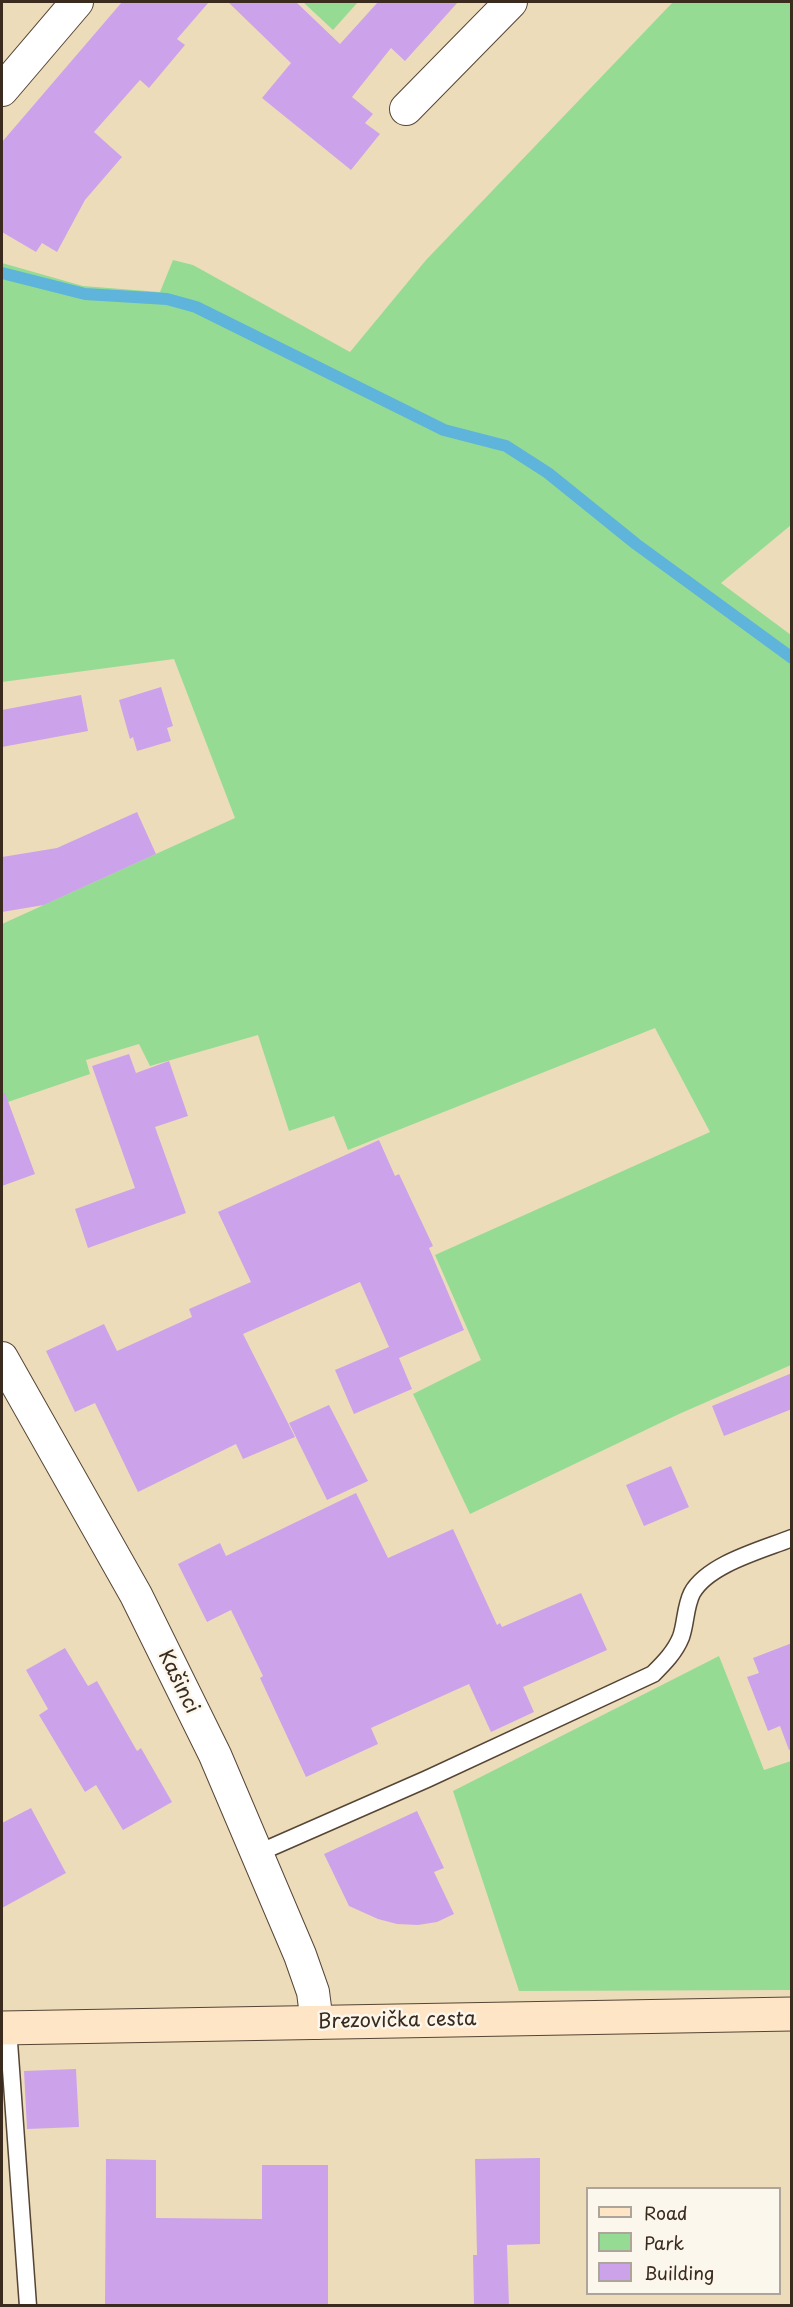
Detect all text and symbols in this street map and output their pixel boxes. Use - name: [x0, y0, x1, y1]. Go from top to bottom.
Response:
- street label: Kašinci: [152, 1646, 204, 1718]
- street label: Brezovička cesta: [318, 2008, 476, 2034]
- legend: [586, 2187, 781, 2295]
- text: Road: [644, 2199, 688, 2226]
- text: Park: [644, 2229, 684, 2256]
- text: Building: [644, 2259, 714, 2286]

